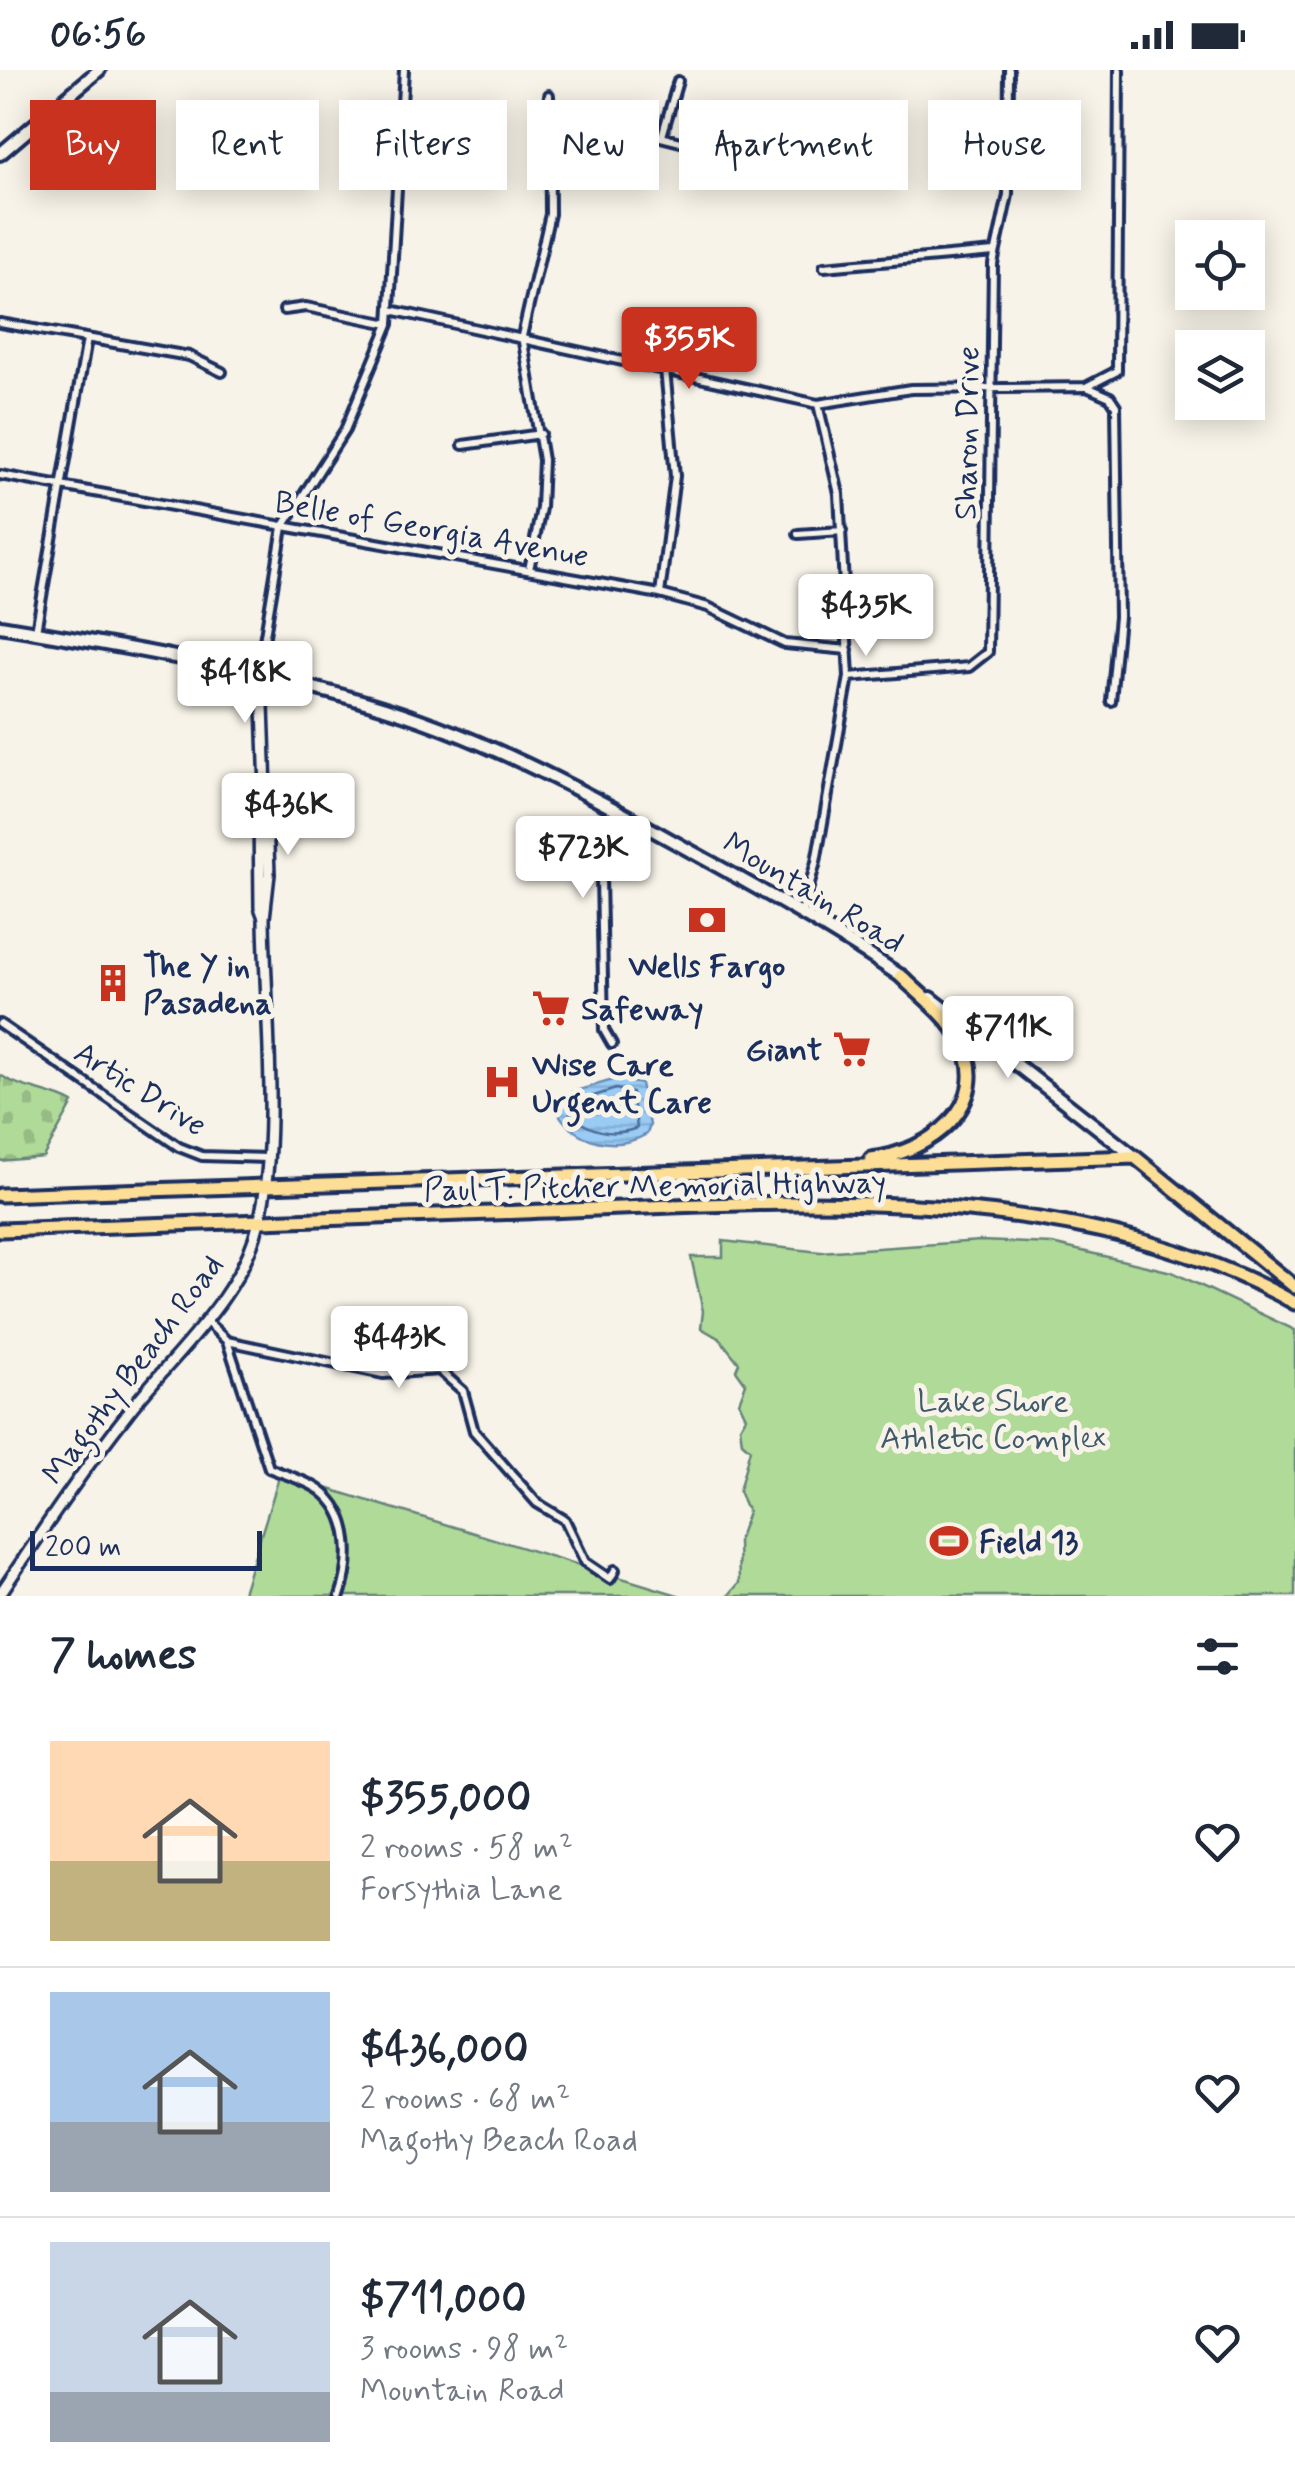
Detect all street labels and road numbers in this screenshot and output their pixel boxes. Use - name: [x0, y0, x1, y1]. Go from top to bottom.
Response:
- street label: Sharon Drive: [945, 346, 991, 520]
- street label: Belle of Georgia Avenue: [271, 482, 592, 578]
- street label: Mountain Road: [715, 823, 911, 964]
- street label: Artic Drive: [66, 1032, 214, 1147]
- street label: Paul T. Pitcher Memorial Highway: [423, 1162, 887, 1212]
- street label: Magothy Beach Road: [33, 1247, 236, 1496]

